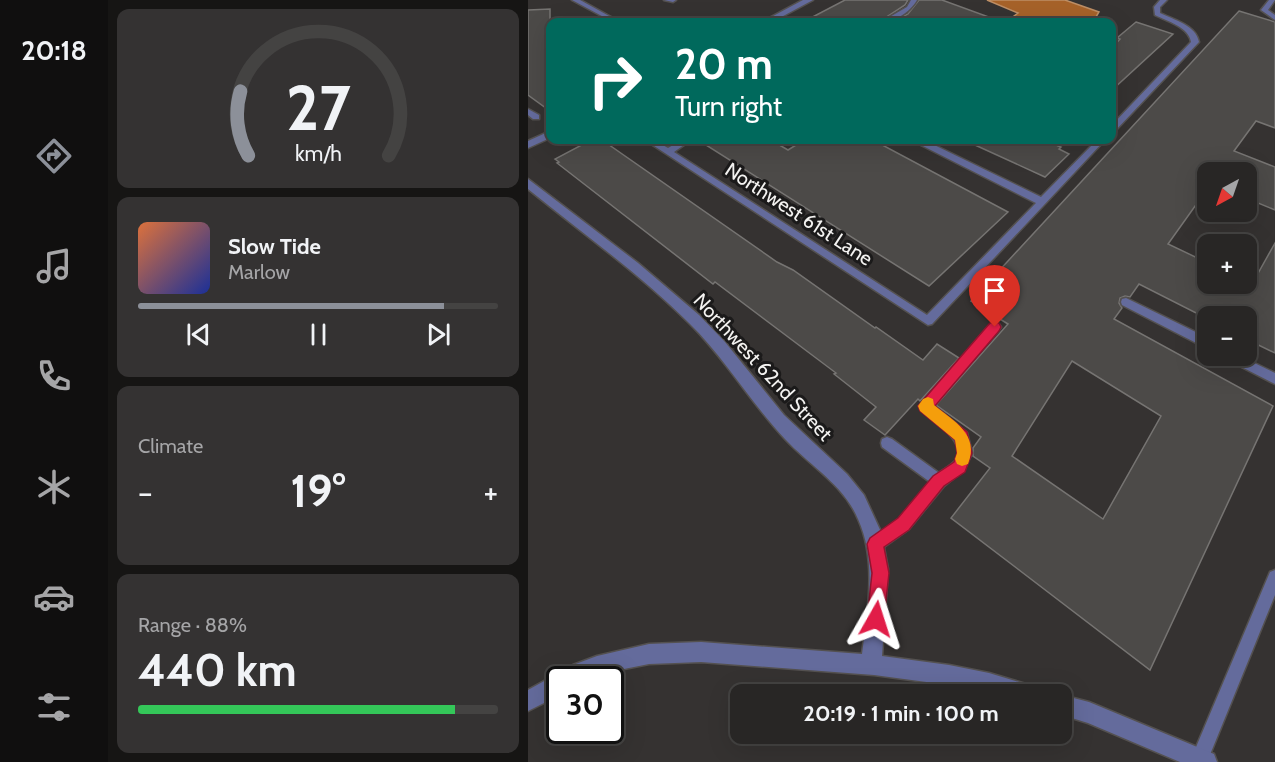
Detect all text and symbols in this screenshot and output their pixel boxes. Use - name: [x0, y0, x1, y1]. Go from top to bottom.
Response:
- text: 20:18: [21, 34, 87, 67]
- text: 20 m: [675, 38, 773, 90]
- icon: right: [576, 42, 654, 120]
- text: 27: [286, 70, 351, 146]
- text: Turn right: [675, 90, 782, 123]
- icon: directions: [33, 135, 75, 177]
- text: km/h: [295, 140, 341, 166]
- street label: Northwest 61st Lane: [721, 157, 877, 271]
- north arrow: [1197, 162, 1257, 222]
- map controls: [1197, 162, 1257, 366]
- text: Slow Tide: [228, 233, 321, 260]
- button: +: [1197, 234, 1257, 294]
- icon: music: [33, 245, 75, 287]
- text: Marlow: [228, 260, 290, 284]
- pin: [969, 265, 1020, 327]
- icon: arrive: [978, 274, 1011, 307]
- street label: Northwest 62nd Street: [689, 288, 838, 446]
- button: −: [1197, 306, 1257, 366]
- icon: previous: [182, 318, 215, 351]
- icon: pause: [302, 318, 335, 351]
- icon: next: [422, 318, 455, 351]
- icon: phone: [33, 355, 75, 397]
- text: Climate: [138, 434, 203, 458]
- text: 19°: [291, 464, 345, 518]
- icon: climate: [33, 466, 75, 508]
- text: −: [138, 472, 153, 512]
- text: +: [483, 472, 498, 512]
- icon: car: [33, 576, 75, 618]
- position arrow: [844, 587, 908, 651]
- text: Range · 88%: [138, 613, 247, 637]
- text: 440 km: [138, 643, 297, 697]
- speed limit sign: 30: [546, 666, 624, 744]
- icon: filters: [33, 686, 75, 728]
- text: 20:19 · 1 min · 100 m: [803, 700, 999, 727]

